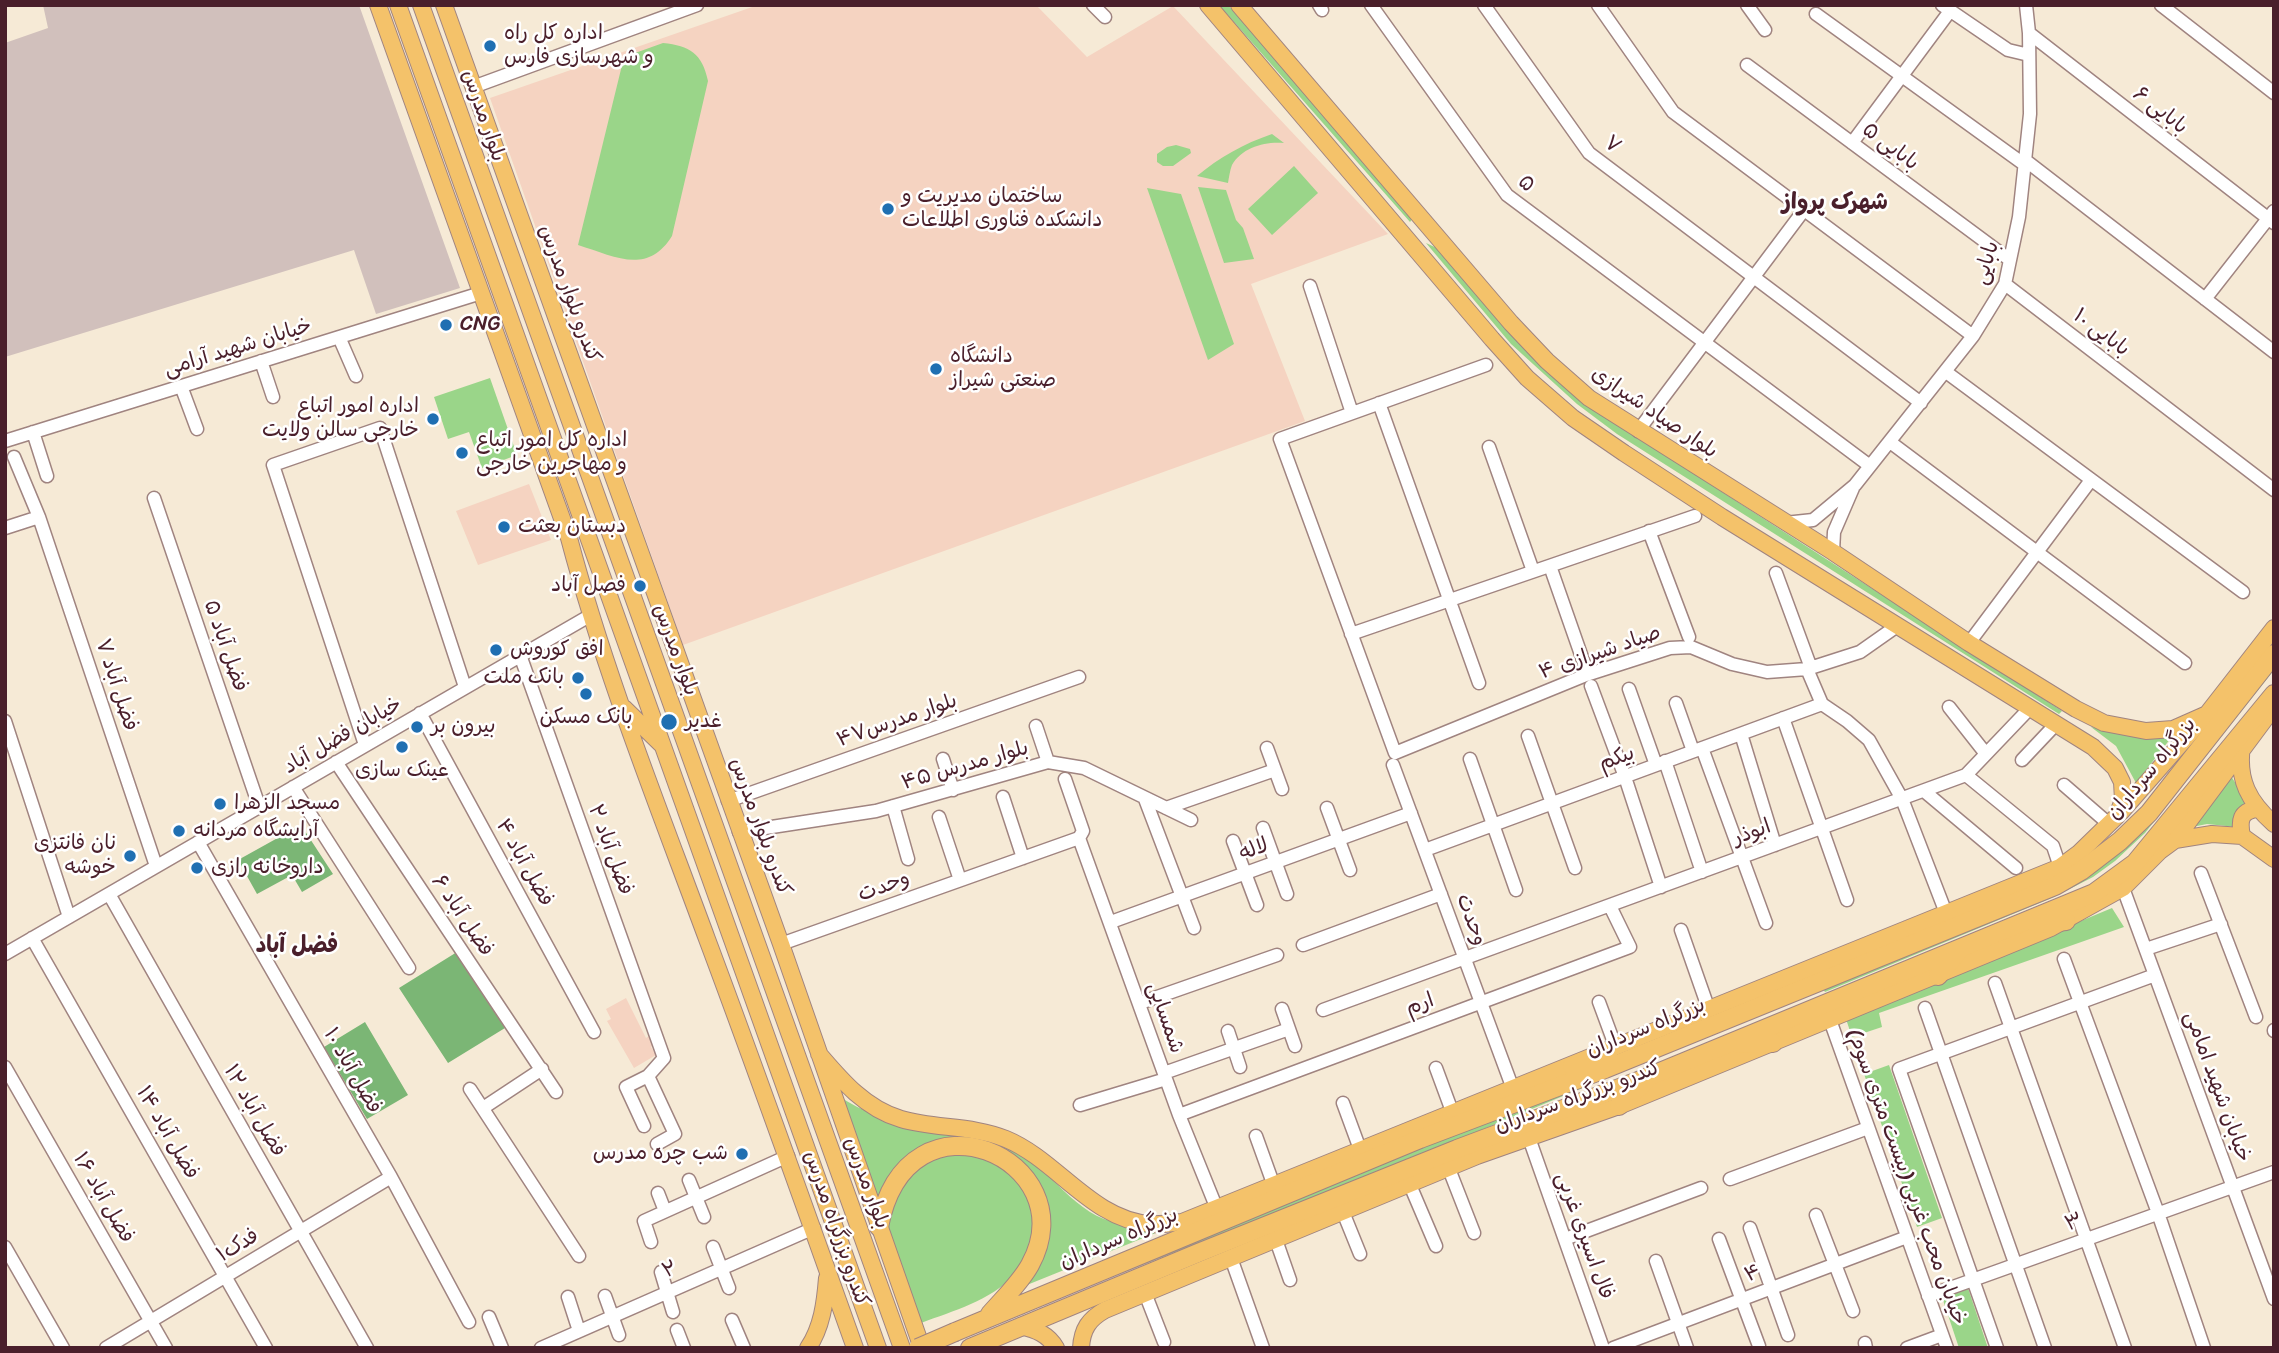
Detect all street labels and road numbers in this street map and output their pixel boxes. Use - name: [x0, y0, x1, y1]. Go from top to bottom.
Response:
- street label: بلوار مدرس: [456, 67, 510, 165]
- street label: بابایی ۶: [2128, 82, 2192, 140]
- street label: بابایی ۵: [1857, 118, 1923, 176]
- street label: ۷: [1598, 131, 1626, 159]
- street label: ۵: [1512, 170, 1540, 198]
- street label: کندرو بلوار مدرس: [532, 222, 606, 366]
- street label: بابایی: [1968, 238, 2006, 288]
- street label: بابایی ۱۰: [2068, 304, 2134, 362]
- street label: خیابان شهید آرامی: [161, 314, 315, 382]
- street label: بلوار صیاد شیرازی: [1586, 361, 1722, 465]
- street label: فضل آباد ۵: [198, 597, 252, 695]
- street label: بلوار مدرس: [647, 601, 703, 699]
- street label: صیاد شیرازی ۴: [1536, 620, 1664, 686]
- street label: فضل آباد ۷: [89, 636, 143, 734]
- street label: بلوار مدرس۴۷: [833, 689, 961, 753]
- street label: خیابان فضل آباد: [279, 692, 407, 780]
- street label: بزرگراه سرداران: [2102, 713, 2202, 825]
- street label: ۴۵ بلوار مدرس: [898, 736, 1032, 796]
- street label: بیکم: [1596, 741, 1638, 777]
- street label: کندرو بلوار مدرس: [723, 755, 797, 899]
- street label: فضل آباد ۲: [582, 801, 638, 899]
- street label: ابوذر: [1729, 814, 1775, 852]
- street label: فضل آباد ۴: [490, 815, 558, 911]
- street label: لاله: [1236, 833, 1272, 867]
- street label: وحدت: [855, 866, 913, 908]
- street label: فضل آباد ۶: [425, 870, 499, 962]
- street label: وحدت: [1450, 891, 1492, 949]
- street label: شمسایی: [1141, 979, 1189, 1057]
- street label: ارم: [1402, 988, 1438, 1022]
- street label: بزرگراه سرداران: [1583, 993, 1709, 1063]
- street label: خیابان شهید امامی: [2178, 1008, 2256, 1166]
- street label: فضل آباد ۱۰: [317, 1024, 387, 1118]
- street label: خیابان محب غربی (بیست متری سوم): [1840, 1025, 1972, 1329]
- street label: کندرو بزرگراه سرداران: [1491, 1055, 1665, 1139]
- street label: فضل آباد ۱۲: [218, 1060, 290, 1162]
- street label: فضل آباد ۱۴: [130, 1082, 204, 1184]
- street label: بلوار مدرس: [838, 1134, 894, 1232]
- street label: فضل آباد ۱۶: [67, 1148, 139, 1248]
- street label: کندرو بزرگراه مدرس: [798, 1148, 874, 1310]
- street label: فال اسیری غربی: [1549, 1169, 1619, 1303]
- street label: بزرگراه سرداران: [1056, 1203, 1182, 1275]
- street label: ۳: [2062, 1208, 2086, 1238]
- street label: فدک۱: [212, 1224, 264, 1268]
- street label: ۲: [658, 1256, 682, 1284]
- street label: ۴: [1741, 1259, 1765, 1289]

